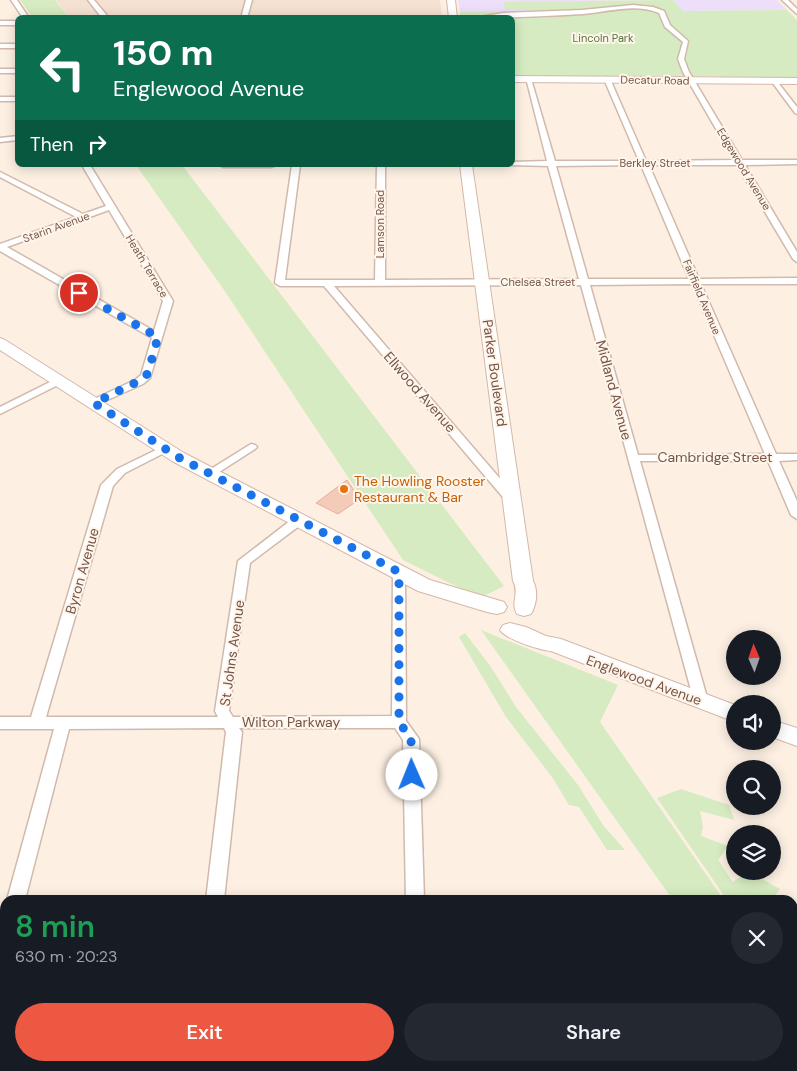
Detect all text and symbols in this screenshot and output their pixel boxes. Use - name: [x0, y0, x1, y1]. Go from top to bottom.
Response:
- text: 150 m: [113, 30, 213, 76]
- park label: Lincoln Park: [573, 31, 634, 45]
- icon: left: [30, 35, 95, 100]
- street label: Decatur Road: [620, 72, 690, 88]
- text: Englewood Avenue: [113, 74, 304, 103]
- street label: Edgewood Avenue: [714, 125, 774, 213]
- icon: right: [83, 130, 111, 158]
- text: Then: [30, 132, 73, 157]
- street label: Berkley Street: [619, 156, 691, 170]
- street label: Lamson Road: [373, 190, 387, 258]
- street label: Starin Avenue: [21, 208, 91, 246]
- street label: Heath Terrace: [123, 232, 171, 300]
- street label: Fairfield Avenue: [680, 257, 724, 337]
- pin: [58, 272, 100, 314]
- street label: Chelsea Street: [501, 275, 575, 289]
- icon: arrive: [65, 279, 93, 307]
- street label: Parker Boulevard: [479, 318, 511, 428]
- street label: Midland Avenue: [592, 338, 636, 442]
- street label: Ellwood Avenue: [380, 348, 460, 436]
- street label: Cambridge Street: [657, 448, 773, 466]
- place label: The Howling Rooster Restaurant & Bar: [354, 472, 486, 506]
- marker: The Howling Rooster Restaurant & Bar: [338, 483, 350, 495]
- street label: Byron Avenue: [61, 526, 103, 616]
- street label: St Johns Avenue: [216, 599, 248, 707]
- north arrow: [726, 630, 781, 685]
- map controls: [726, 630, 781, 880]
- street label: Englewood Avenue: [584, 651, 704, 709]
- button: sound: [726, 695, 781, 750]
- street label: Wilton Parkway: [242, 713, 341, 731]
- position arrow: [385, 748, 437, 800]
- button: search: [726, 760, 781, 815]
- button: layers: [726, 825, 781, 880]
- text: 8 min: [15, 907, 95, 946]
- button: close: [731, 912, 783, 964]
- text: 630 m · 20:23: [15, 946, 118, 967]
- button: Exit: [15, 1003, 394, 1061]
- button: Share: [404, 1003, 783, 1061]

